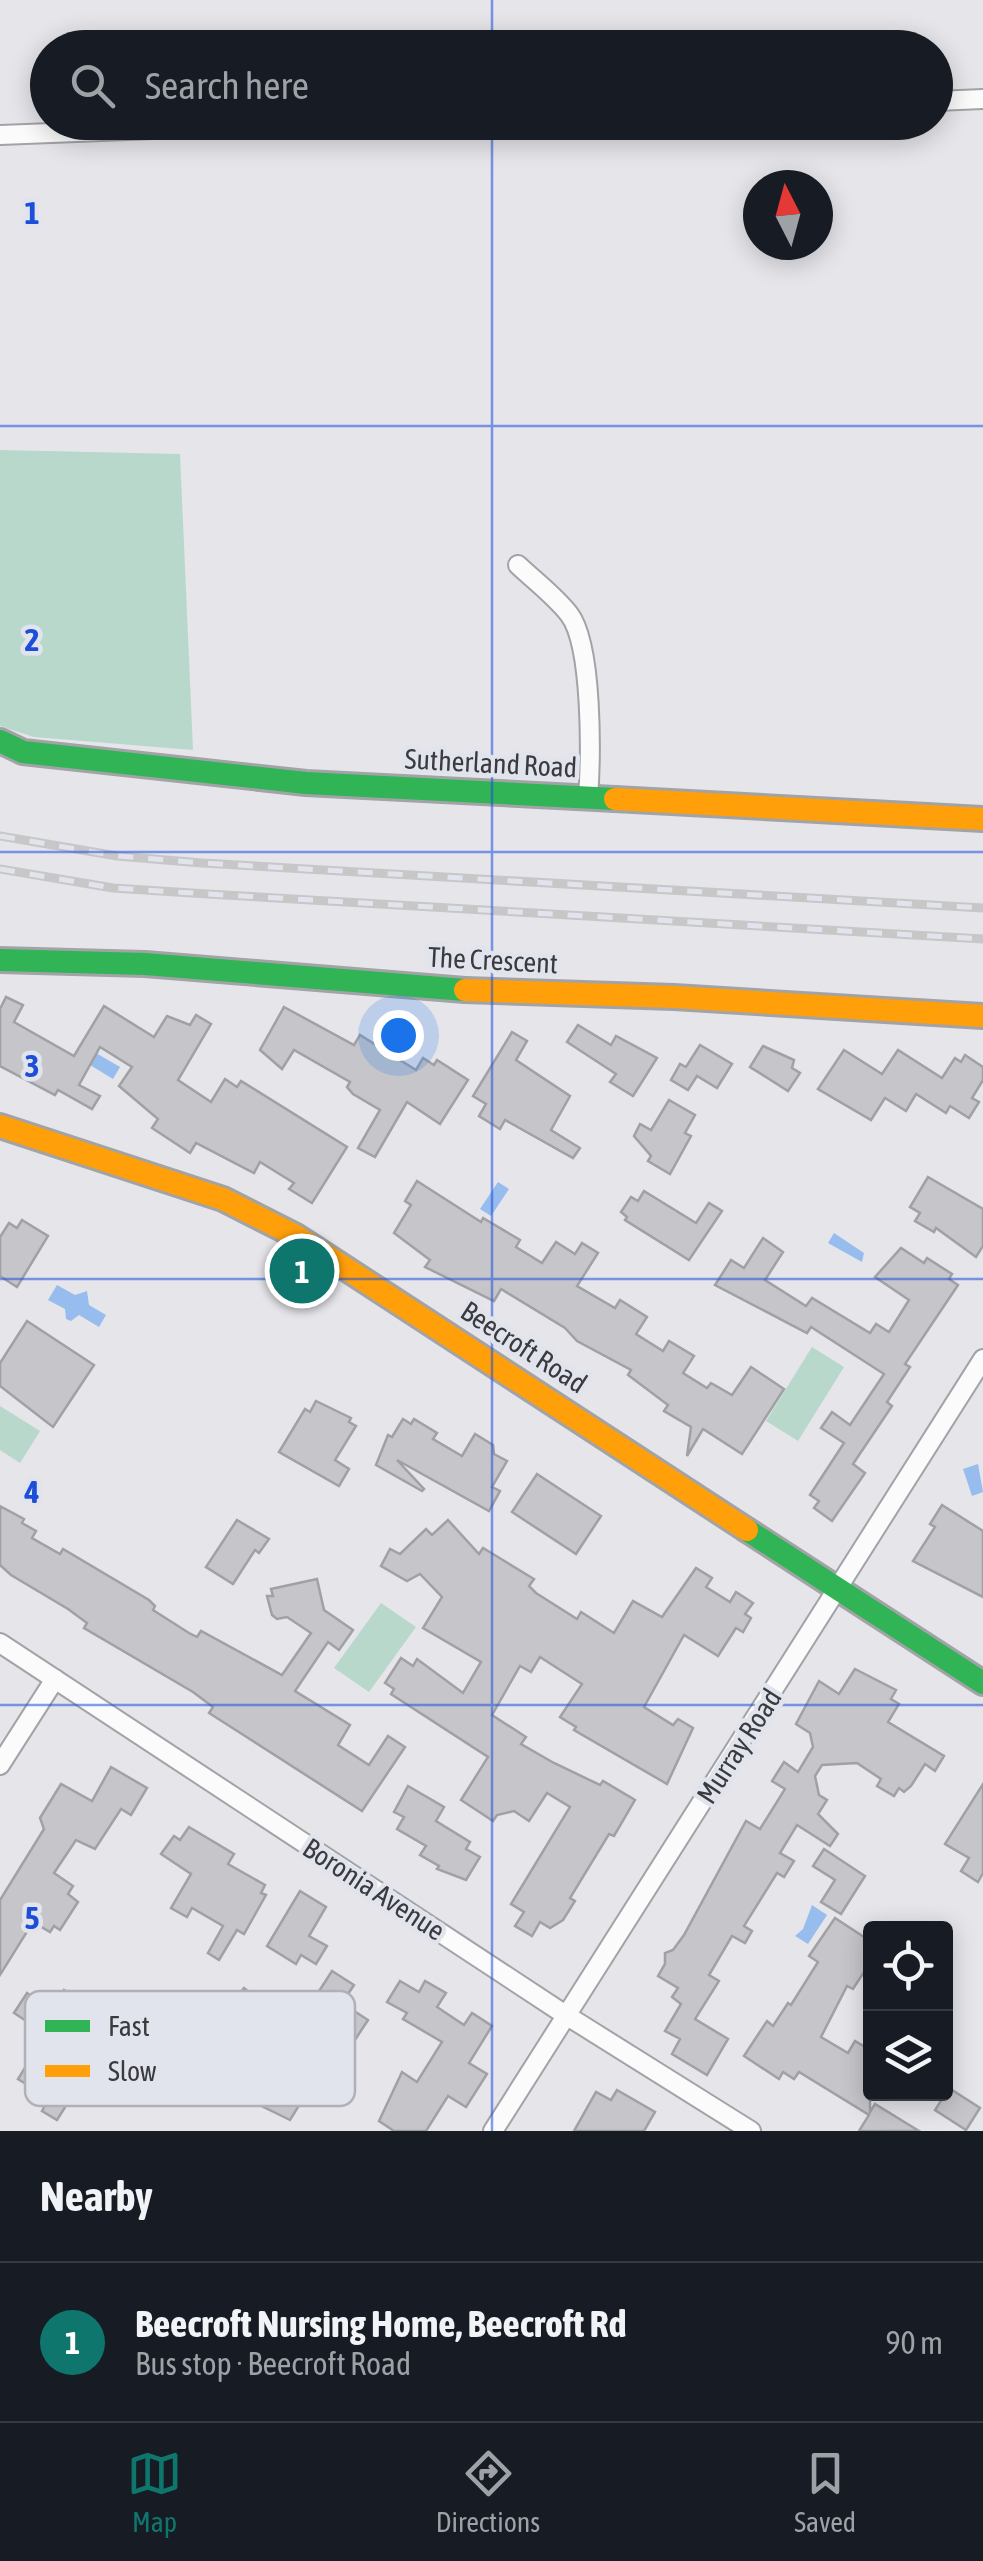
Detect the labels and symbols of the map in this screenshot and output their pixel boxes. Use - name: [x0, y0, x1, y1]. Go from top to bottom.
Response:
- north arrow: [743, 170, 833, 260]
- text: 1: [24, 194, 40, 231]
- text: 2: [24, 621, 40, 658]
- street label: Sutherland Road: [404, 743, 578, 783]
- street label: The Crescent: [427, 941, 559, 979]
- your location: [373, 1010, 424, 1061]
- text: 3: [24, 1047, 40, 1084]
- pin: 1: [270, 1234, 334, 1308]
- street label: Beecroft Road: [455, 1295, 593, 1399]
- text: 4: [23, 1473, 40, 1510]
- street label: Murray Road: [690, 1683, 788, 1809]
- street label: Boronia Avenue: [297, 1831, 451, 1947]
- text: 5: [24, 1899, 40, 1936]
- legend: [25, 1991, 355, 2106]
- text: Fast: [108, 2010, 150, 2042]
- text: Slow: [108, 2055, 157, 2087]

